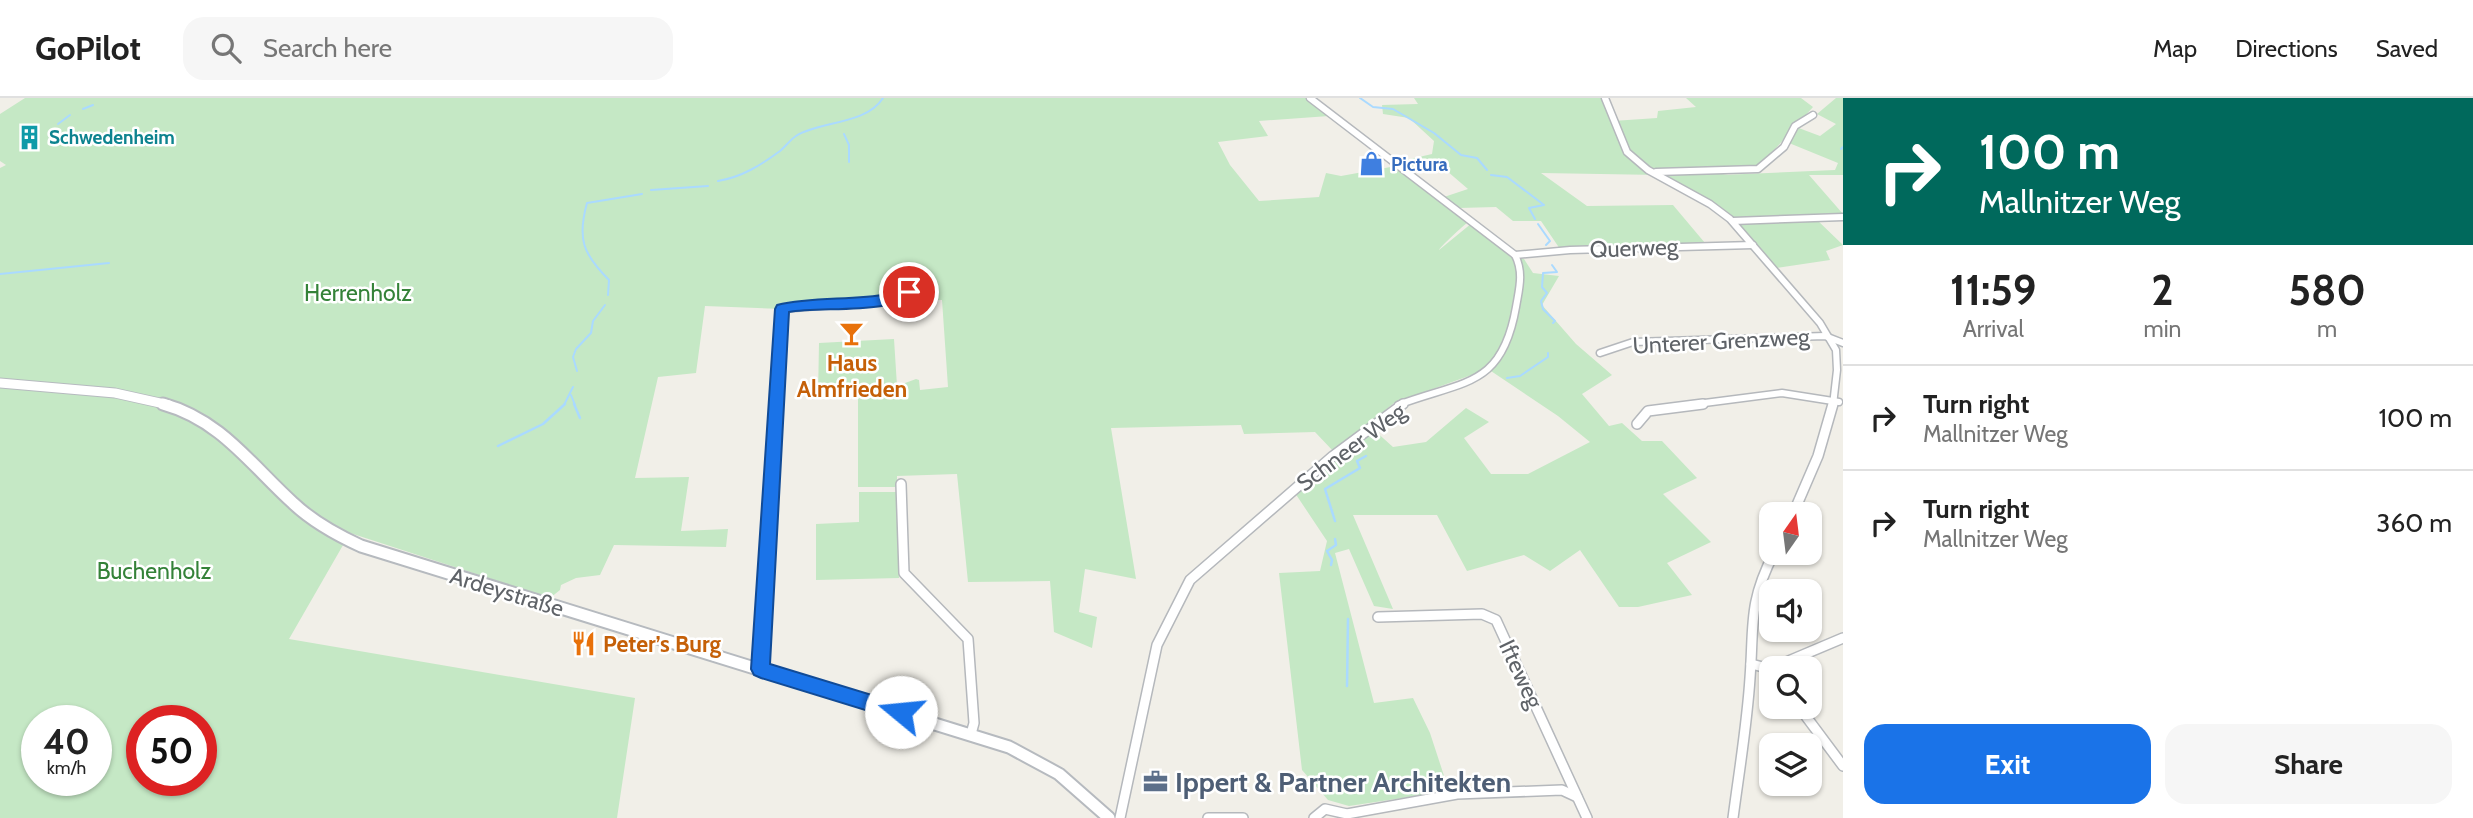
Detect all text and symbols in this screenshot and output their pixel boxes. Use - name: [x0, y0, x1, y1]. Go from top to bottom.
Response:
- search box: [183, 17, 673, 80]
- text: GoPilot: [35, 28, 141, 68]
- icon: search: [207, 29, 245, 67]
- text: Search here: [263, 32, 392, 64]
- text: Map: [2153, 34, 2197, 63]
- text: Directions: [2235, 34, 2338, 63]
- text: Saved: [2376, 34, 2438, 63]
- text: 100 m: [1979, 122, 2120, 181]
- building icon: Schwedenheim: [15, 123, 43, 151]
- place label: Schwedenheim: [49, 126, 175, 149]
- icon: right: [1864, 126, 1955, 217]
- shop icon: Pictura: [1357, 150, 1385, 178]
- place label: Pictura: [1391, 153, 1449, 176]
- text: Mallnitzer Weg: [1979, 182, 2180, 221]
- street label: Querweg: [1589, 232, 1679, 264]
- pin: [879, 262, 939, 322]
- text: 11:59: [1950, 264, 2036, 316]
- text: 2: [2151, 264, 2174, 316]
- text: 580: [2288, 264, 2366, 316]
- icon: arrive: [890, 273, 928, 311]
- park label: Herrenholz: [304, 279, 412, 307]
- text: Arrival: [1963, 315, 2024, 343]
- text: min: [2143, 315, 2181, 343]
- text: m: [2317, 315, 2337, 343]
- bar icon: Haus Almfrieden: [838, 319, 866, 347]
- street label: Unterer Grenzweg: [1632, 322, 1811, 360]
- place label: Haus Almfrieden: [797, 349, 907, 403]
- text: Turn right: [1923, 388, 2029, 420]
- street label: Schneer Weg: [1291, 397, 1411, 497]
- icon: right: [1864, 399, 1902, 437]
- text: 100 m: [2379, 402, 2452, 434]
- text: Mallnitzer Weg: [1923, 420, 2068, 448]
- text: Turn right: [1923, 493, 2029, 525]
- north arrow: [1759, 502, 1822, 565]
- map controls: [1759, 502, 1822, 796]
- icon: right: [1864, 504, 1902, 542]
- text: 360 m: [2376, 507, 2452, 539]
- text: Mallnitzer Weg: [1923, 525, 2068, 553]
- park label: Buchenholz: [97, 557, 211, 585]
- street label: Ardeystraße: [447, 561, 567, 623]
- button: sound: [1759, 579, 1822, 642]
- restaurant icon: Peter’s Burg: [569, 630, 597, 658]
- place label: Peter’s Burg: [603, 630, 721, 658]
- street label: Ifteweg: [1493, 635, 1549, 713]
- button: search: [1759, 656, 1822, 719]
- position arrow: [864, 675, 938, 749]
- speed limit sign: 50: [126, 705, 217, 796]
- text: 40: [43, 720, 90, 763]
- button: Exit: [1864, 724, 2151, 804]
- button: Share: [2165, 724, 2452, 804]
- button: layers: [1759, 733, 1822, 796]
- text: km/h: [47, 757, 86, 779]
- place label: Ippert & Partner Architekten: [1175, 765, 1511, 799]
- office icon: Ippert & Partner Architekten: [1141, 768, 1169, 796]

